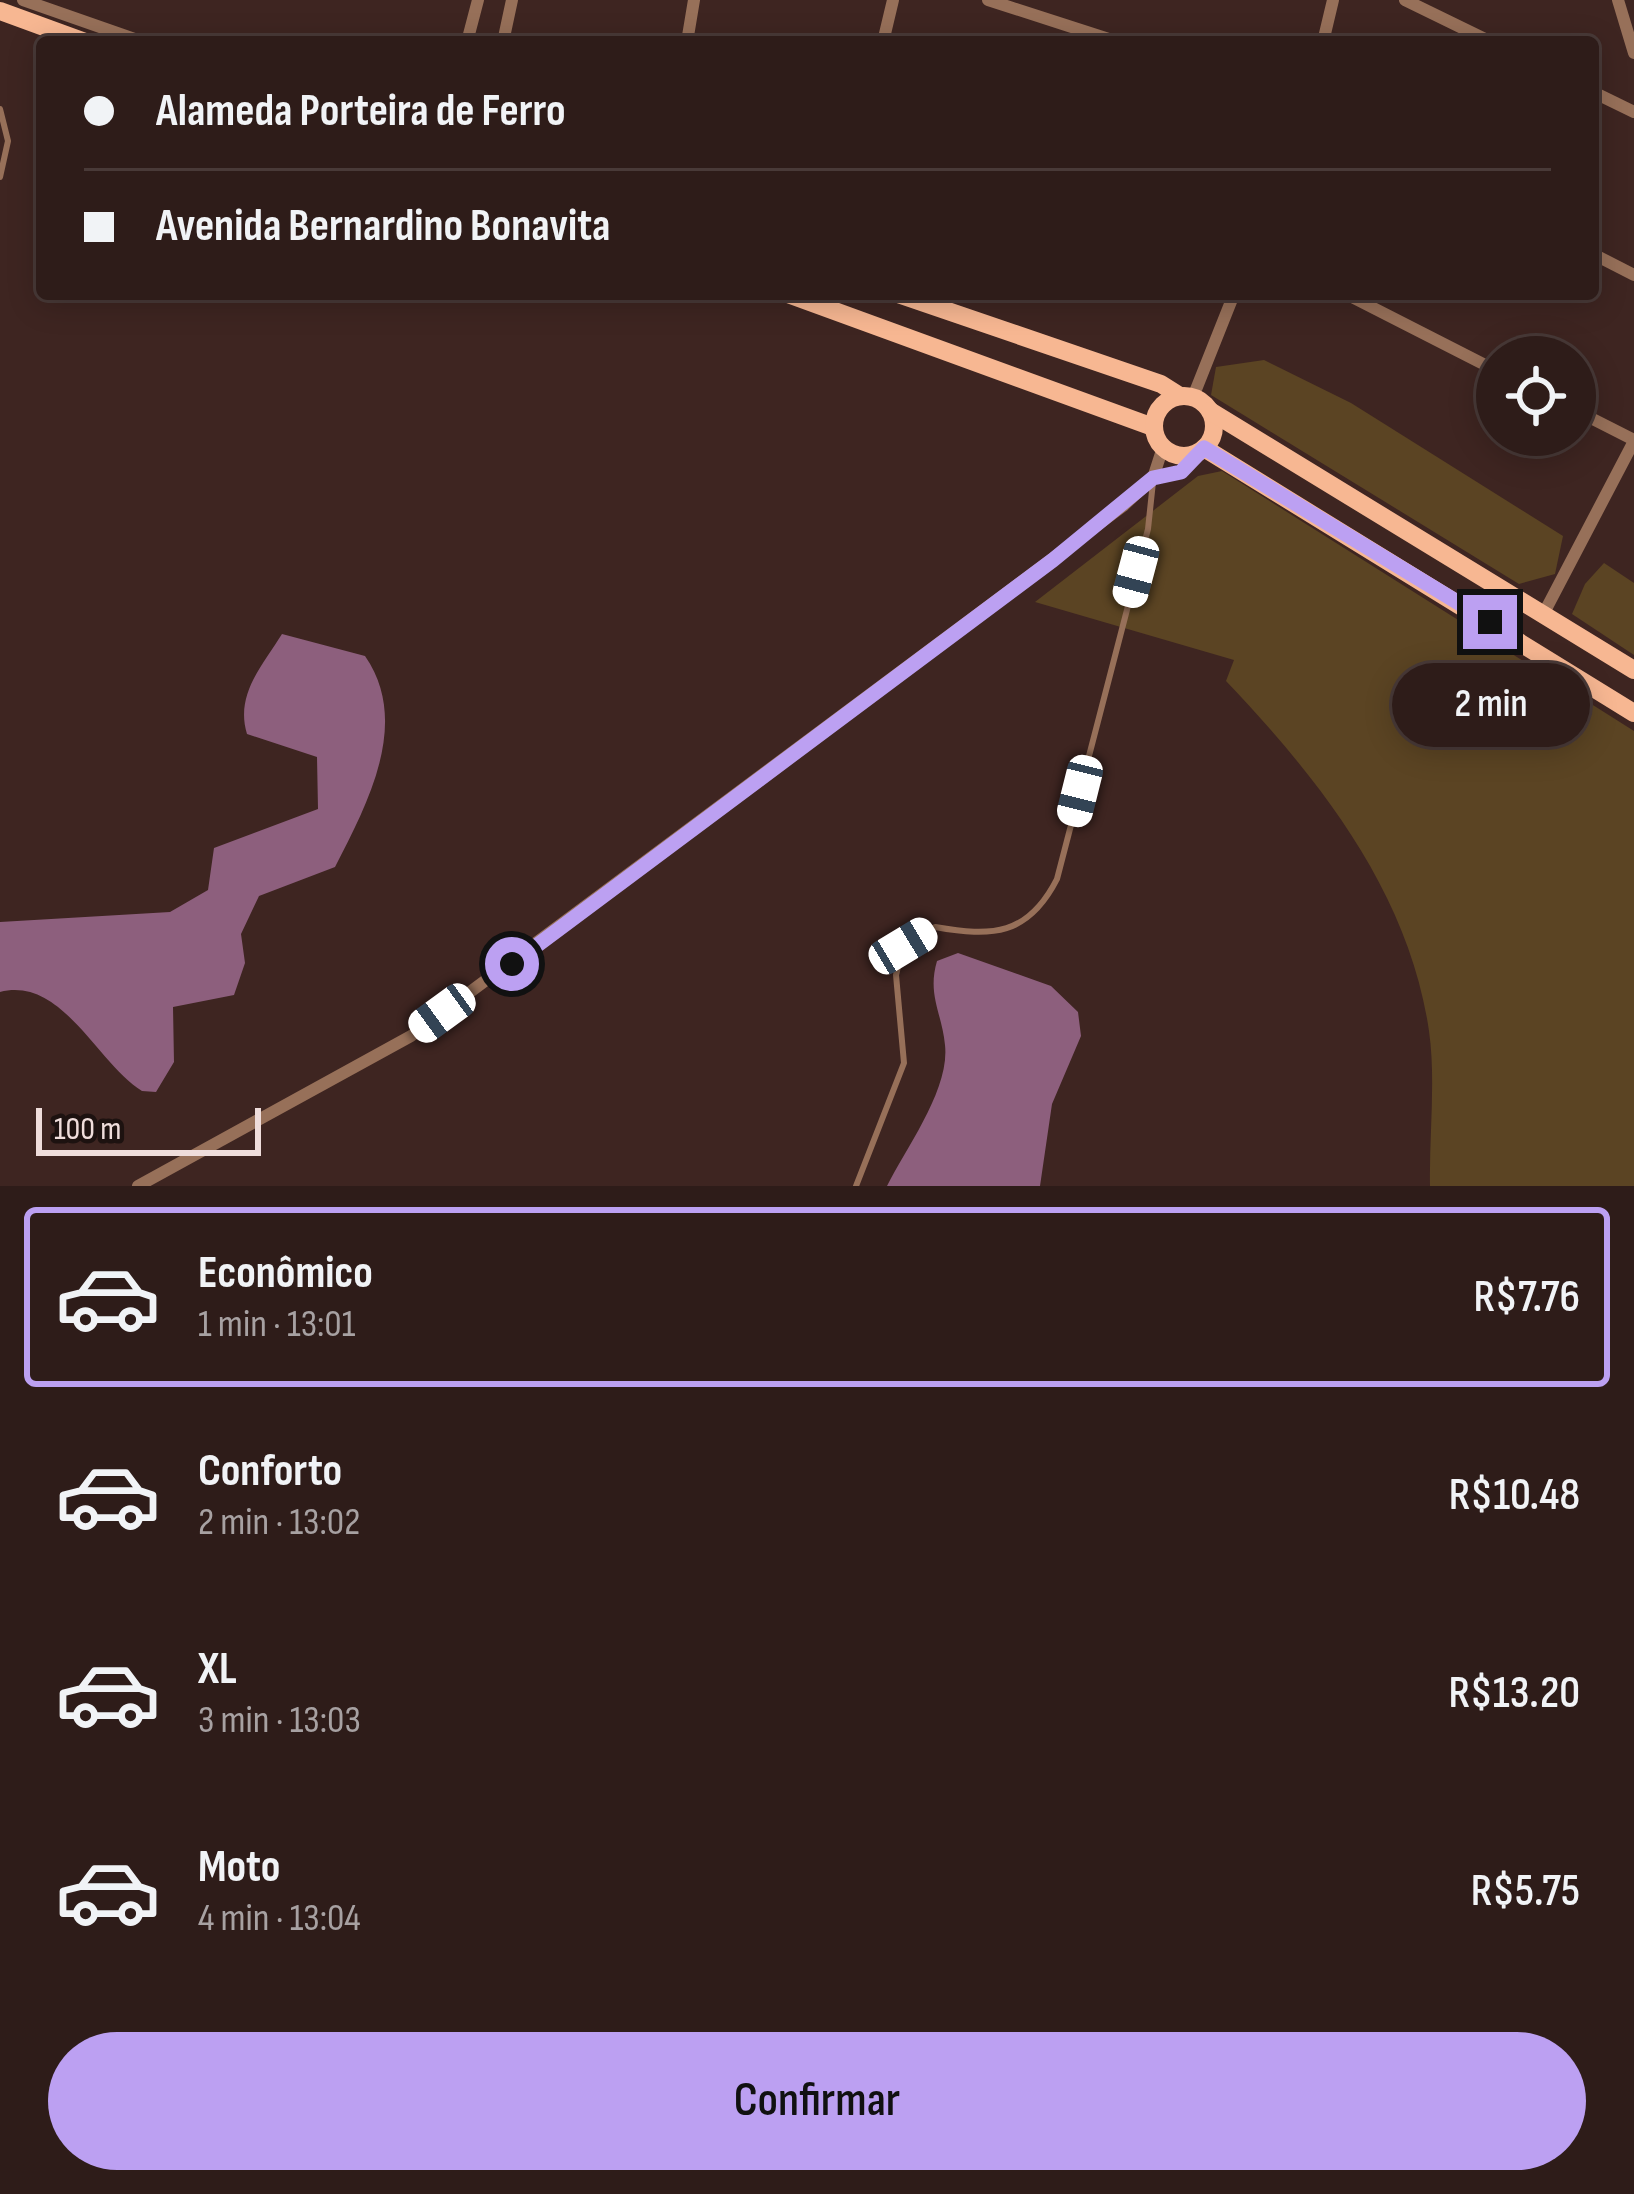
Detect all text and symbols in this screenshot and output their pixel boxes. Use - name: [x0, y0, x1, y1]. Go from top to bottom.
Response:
- text: Alameda Porteira de Ferro: [156, 84, 566, 139]
- text: Avenida Bernardino Bonavita: [156, 199, 610, 254]
- map controls: [1476, 336, 1596, 456]
- button: locate: [1476, 336, 1596, 456]
- car: [1109, 533, 1163, 611]
- route end: [1463, 595, 1517, 649]
- callout: 2 min: [1391, 664, 1589, 748]
- text: 2 min: [1454, 681, 1528, 728]
- car: [1054, 752, 1106, 830]
- car: [863, 912, 943, 980]
- route start: [485, 937, 539, 991]
- car: [402, 977, 482, 1049]
- scale bar: [36, 1102, 261, 1155]
- text: 100 m: [54, 1109, 121, 1149]
- icon: car: [54, 1243, 162, 1351]
- text: Econômico: [198, 1246, 373, 1301]
- text: R$7.76: [1473, 1270, 1580, 1325]
- text: 1 min · 13:01: [198, 1301, 355, 1348]
- icon: car: [54, 1441, 162, 1549]
- text: Conforto: [198, 1444, 342, 1499]
- text: R$10.48: [1449, 1468, 1580, 1523]
- text: 2 min · 13:02: [198, 1499, 360, 1546]
- icon: car: [54, 1639, 162, 1747]
- text: XL: [198, 1642, 237, 1697]
- text: R$13.20: [1448, 1666, 1580, 1721]
- text: 3 min · 13:03: [198, 1697, 361, 1744]
- icon: car: [54, 1837, 162, 1945]
- text: Moto: [198, 1840, 280, 1895]
- text: R$5.75: [1471, 1864, 1580, 1919]
- text: 4 min · 13:04: [198, 1895, 361, 1942]
- button: Confirmar: [48, 2032, 1586, 2170]

